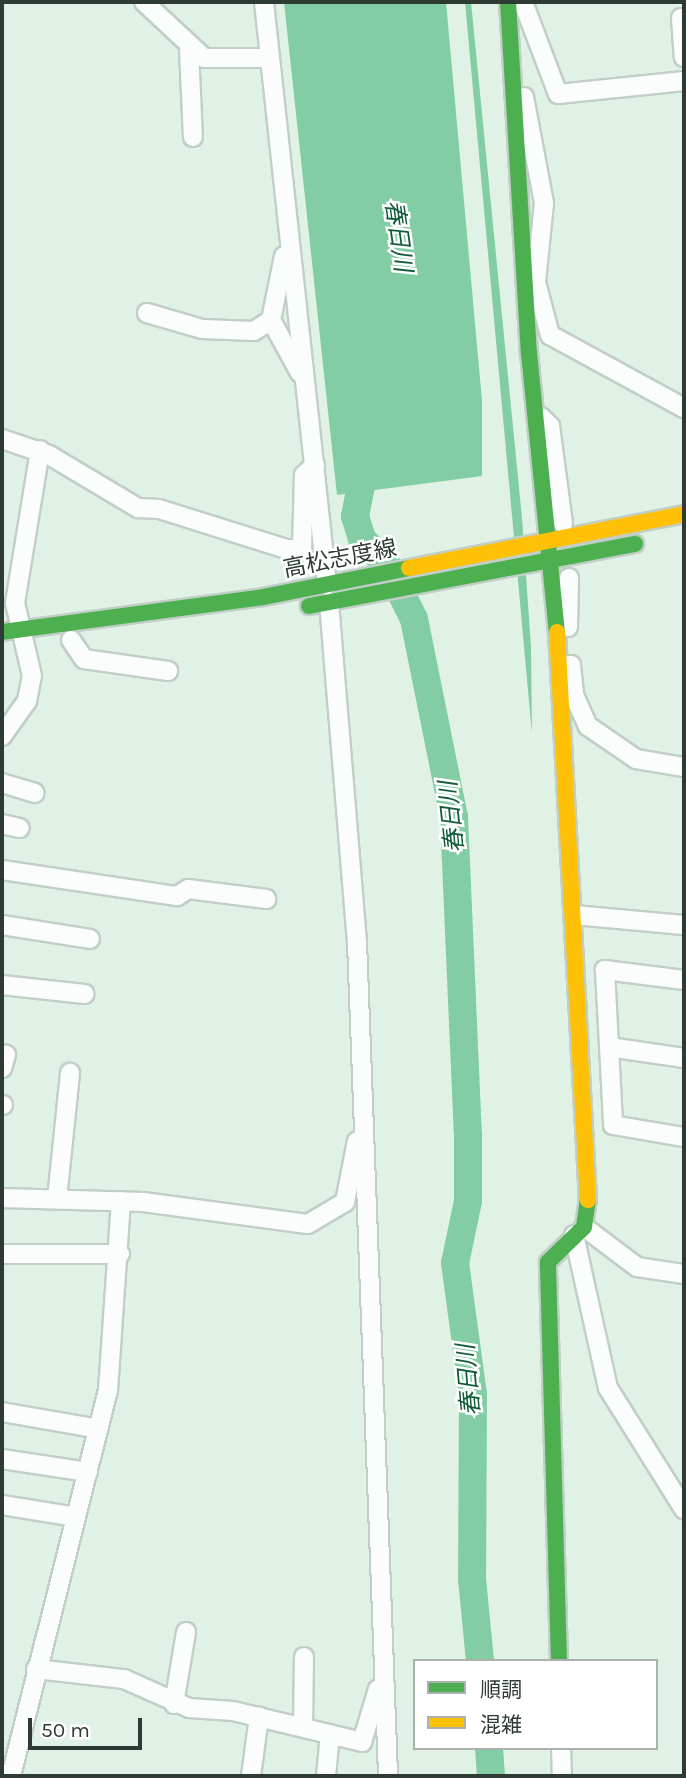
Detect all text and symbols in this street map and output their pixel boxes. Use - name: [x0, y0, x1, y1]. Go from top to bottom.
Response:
- water label: 春日川: [379, 198, 417, 274]
- street label: 高松志度線: [281, 534, 399, 584]
- water label: 春日川: [434, 780, 470, 854]
- water label: 春日川: [452, 1343, 486, 1417]
- legend: [413, 1659, 658, 1750]
- text: 順調: [480, 1678, 522, 1702]
- scale bar: [32, 1704, 145, 1748]
- text: 混雑: [480, 1713, 522, 1737]
- text: 50 m: [41, 1718, 90, 1742]

